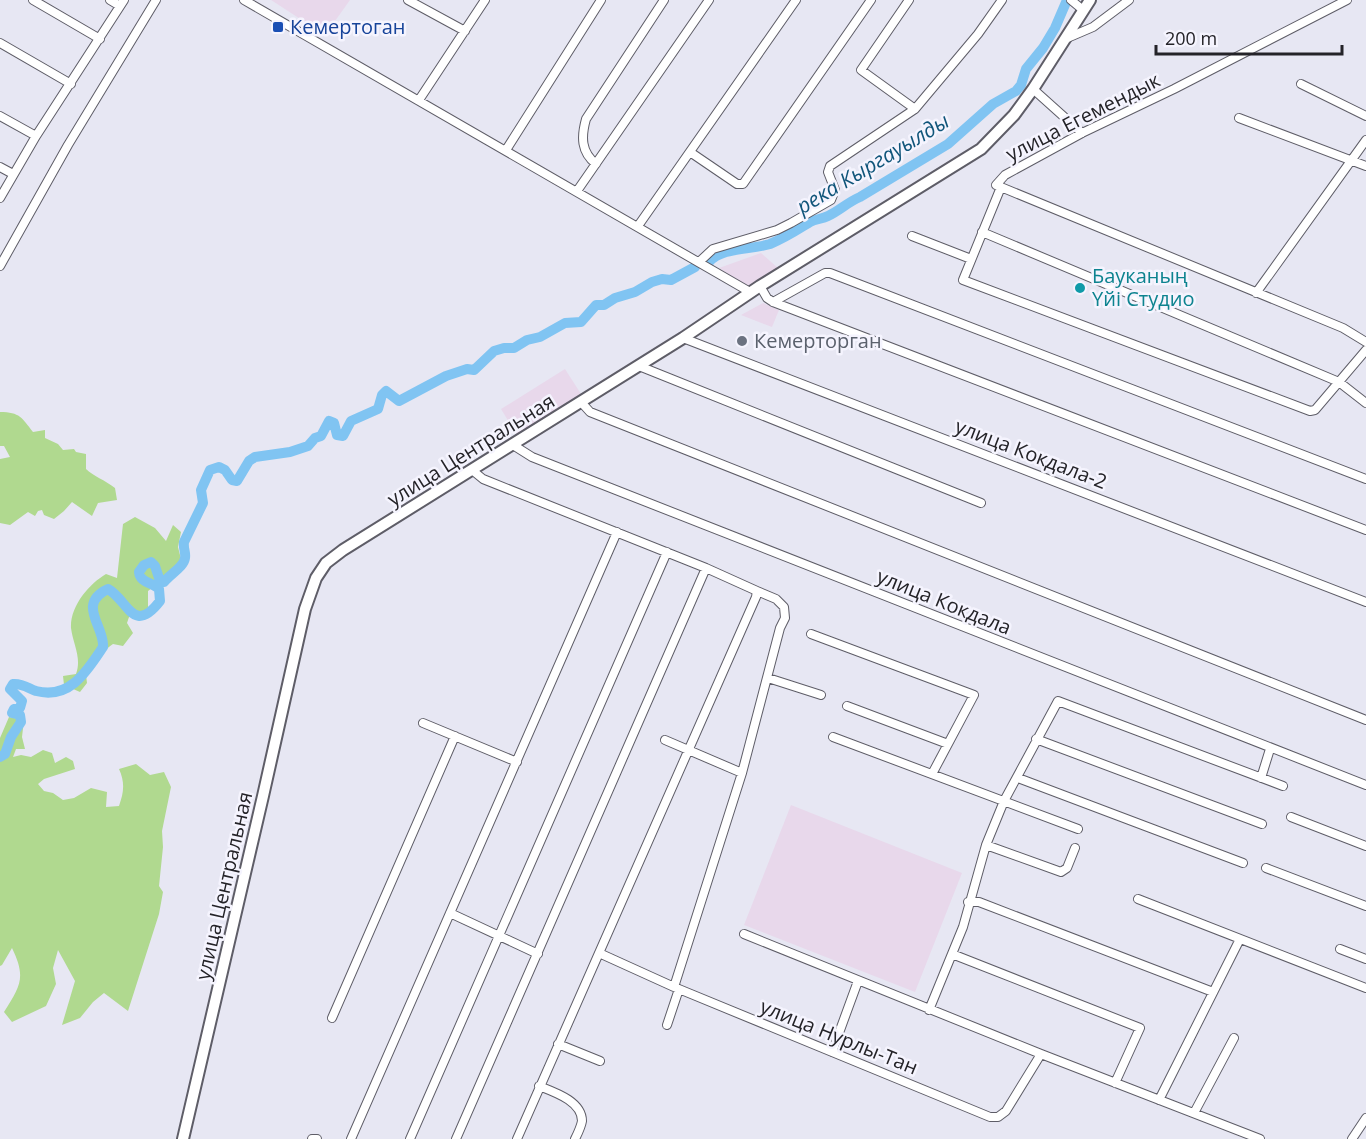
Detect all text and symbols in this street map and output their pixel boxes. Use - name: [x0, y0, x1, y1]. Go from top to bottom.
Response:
- place label: Кемертоган: [290, 13, 405, 40]
- scale bar: [1156, 18, 1342, 56]
- marker: Кемертоган: [271, 20, 285, 34]
- text: 200 m: [1165, 26, 1217, 50]
- street label: улица Егемендык: [1001, 66, 1165, 167]
- water label: река Кыргауылды: [790, 106, 954, 220]
- place label: Бауканың Үйі Студио: [1092, 262, 1194, 312]
- marker: Бауканың Үйі Студио: [1073, 281, 1087, 295]
- place label: Кемерторган: [754, 327, 882, 354]
- marker: Кемерторган: [735, 334, 749, 348]
- street label: улица Центральная: [382, 387, 560, 512]
- street label: улица Кокдала-2: [951, 412, 1111, 495]
- street label: улица Кокдала: [873, 562, 1015, 641]
- street label: улица Центральная: [189, 789, 258, 983]
- street label: улица Нурлы-Тан: [756, 993, 922, 1081]

